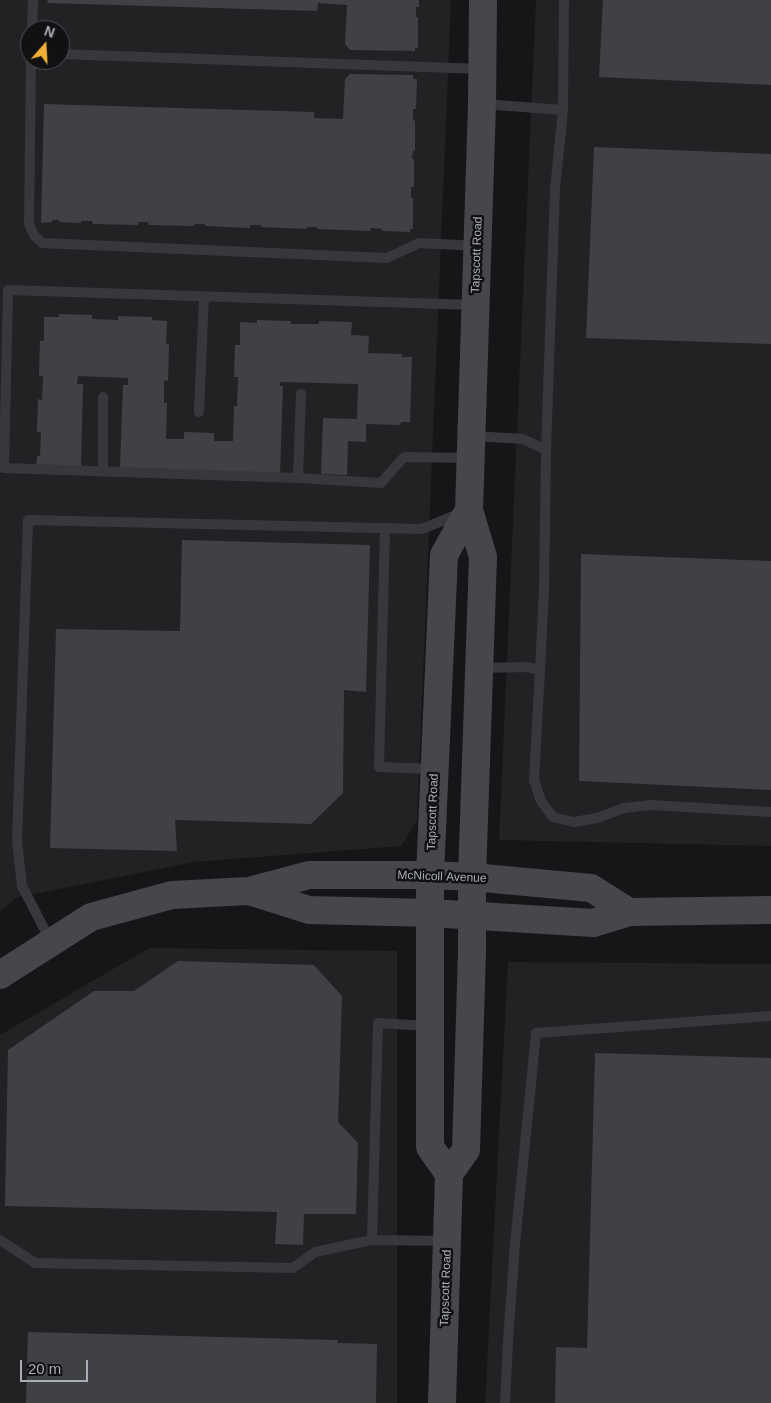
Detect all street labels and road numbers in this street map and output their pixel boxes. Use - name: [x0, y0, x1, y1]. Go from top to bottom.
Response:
- street label: Tapscott Road: [468, 216, 486, 294]
- street label: Tapscott Road: [424, 773, 442, 851]
- street label: McNicoll Avenue: [397, 868, 487, 886]
- street label: Tapscott Road: [437, 1249, 455, 1327]

